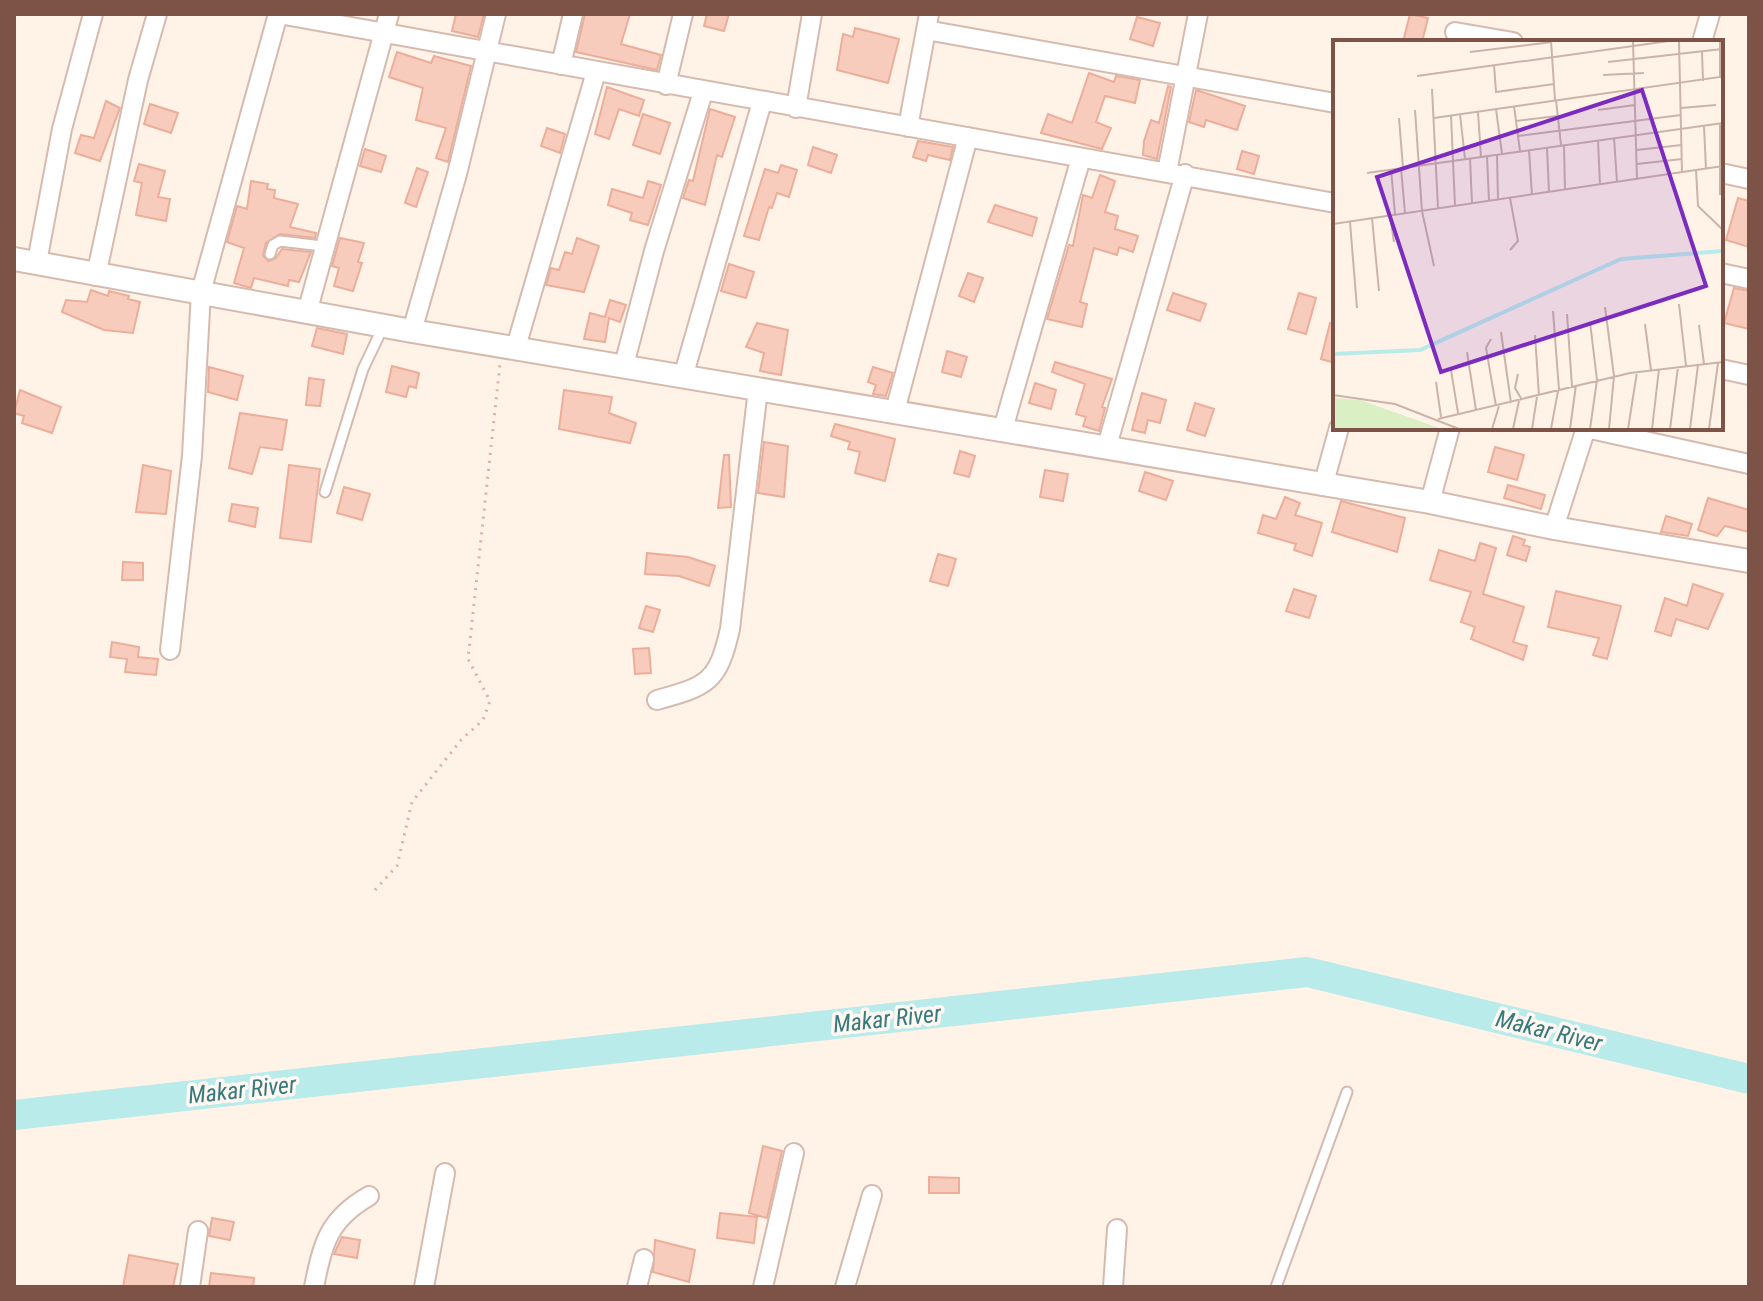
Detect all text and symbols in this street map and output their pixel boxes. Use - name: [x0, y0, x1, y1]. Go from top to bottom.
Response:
- inset map: [1333, 40, 1723, 430]
- water label: Makar River: [832, 999, 943, 1039]
- water label: Makar River: [1493, 1004, 1606, 1058]
- water label: Makar River: [187, 1070, 298, 1110]

